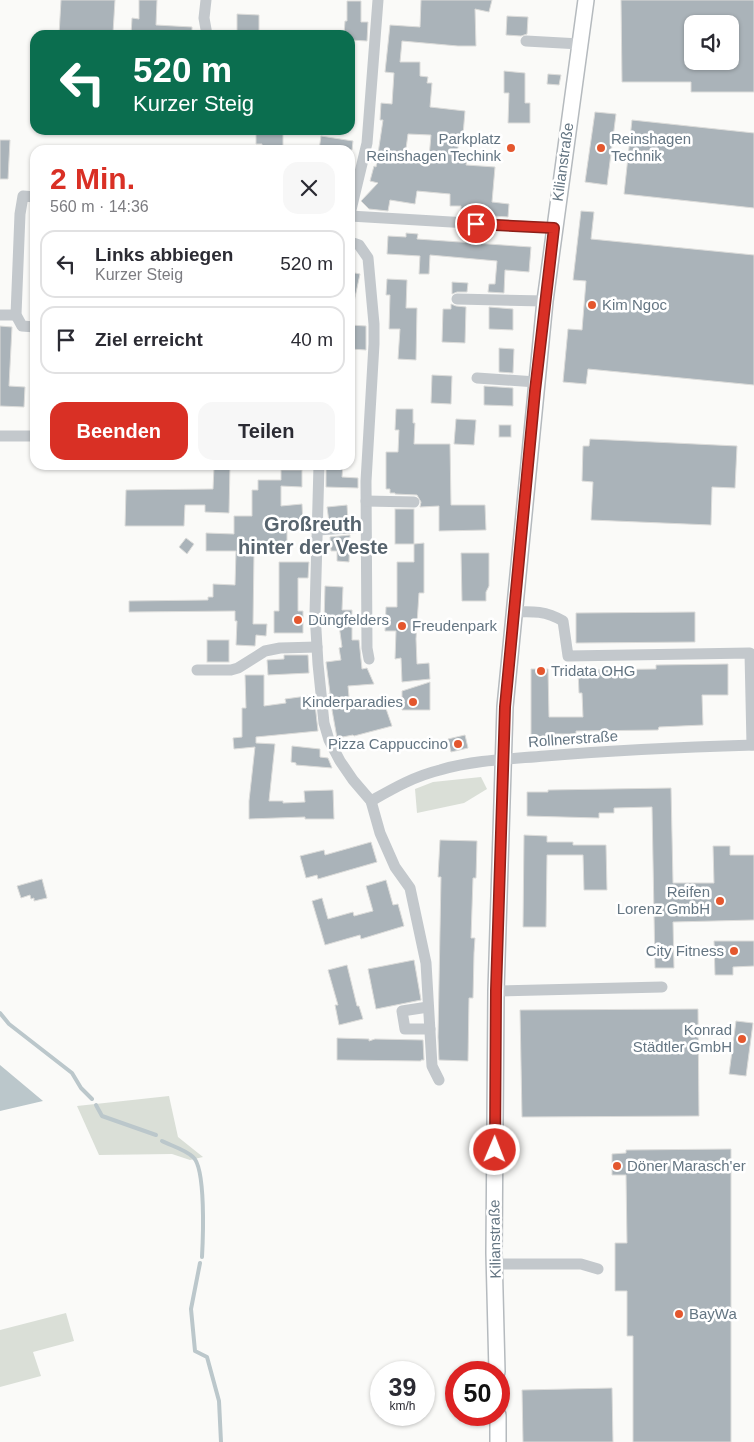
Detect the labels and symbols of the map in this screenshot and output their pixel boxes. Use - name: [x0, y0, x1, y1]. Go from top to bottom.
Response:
- street label: Kilianstraße: [549, 122, 576, 202]
- place label: Parkplatz Reinshagen Techink: [366, 130, 501, 164]
- place label: Reinshagen Technik: [611, 130, 691, 164]
- marker: Parkplatz Reinshagen Techink: [505, 142, 517, 154]
- marker: Reinshagen Technik: [595, 142, 607, 154]
- pin: [455, 203, 497, 245]
- place label: Kim Ngoc: [602, 296, 668, 313]
- marker: Kim Ngoc: [586, 299, 598, 311]
- district label: Großreuth hinter der Veste: [238, 513, 388, 558]
- place label: Düngfelders: [308, 611, 389, 628]
- marker: Düngfelders: [292, 614, 304, 626]
- place label: Freudenpark: [412, 617, 498, 634]
- marker: Freudenpark: [396, 620, 408, 632]
- place label: Tridata OHG: [551, 662, 635, 679]
- marker: Tridata OHG: [535, 665, 547, 677]
- place label: Kinderparadies: [302, 693, 403, 710]
- marker: Kinderparadies: [407, 696, 419, 708]
- street label: Rollnerstraße: [527, 727, 618, 750]
- place label: Pizza Cappuccino: [328, 735, 448, 752]
- marker: Pizza Cappuccino: [452, 738, 464, 750]
- place label: Reifen Lorenz GmbH: [617, 883, 710, 917]
- marker: Reifen Lorenz GmbH: [714, 895, 726, 907]
- place label: City Fitness: [646, 942, 724, 959]
- marker: City Fitness: [728, 945, 740, 957]
- place label: Konrad Städtler GmbH: [633, 1021, 732, 1055]
- marker: Konrad Städtler GmbH: [736, 1033, 748, 1045]
- position arrow: [468, 1123, 520, 1175]
- place label: Döner Marasch'er: [627, 1157, 746, 1174]
- marker: Döner Marasch'er: [611, 1160, 623, 1172]
- street label: Kilianstraße: [485, 1199, 504, 1279]
- place label: BayWa: [689, 1305, 737, 1322]
- marker: BayWa: [673, 1308, 685, 1320]
- speed limit sign: 50: [445, 1361, 510, 1426]

